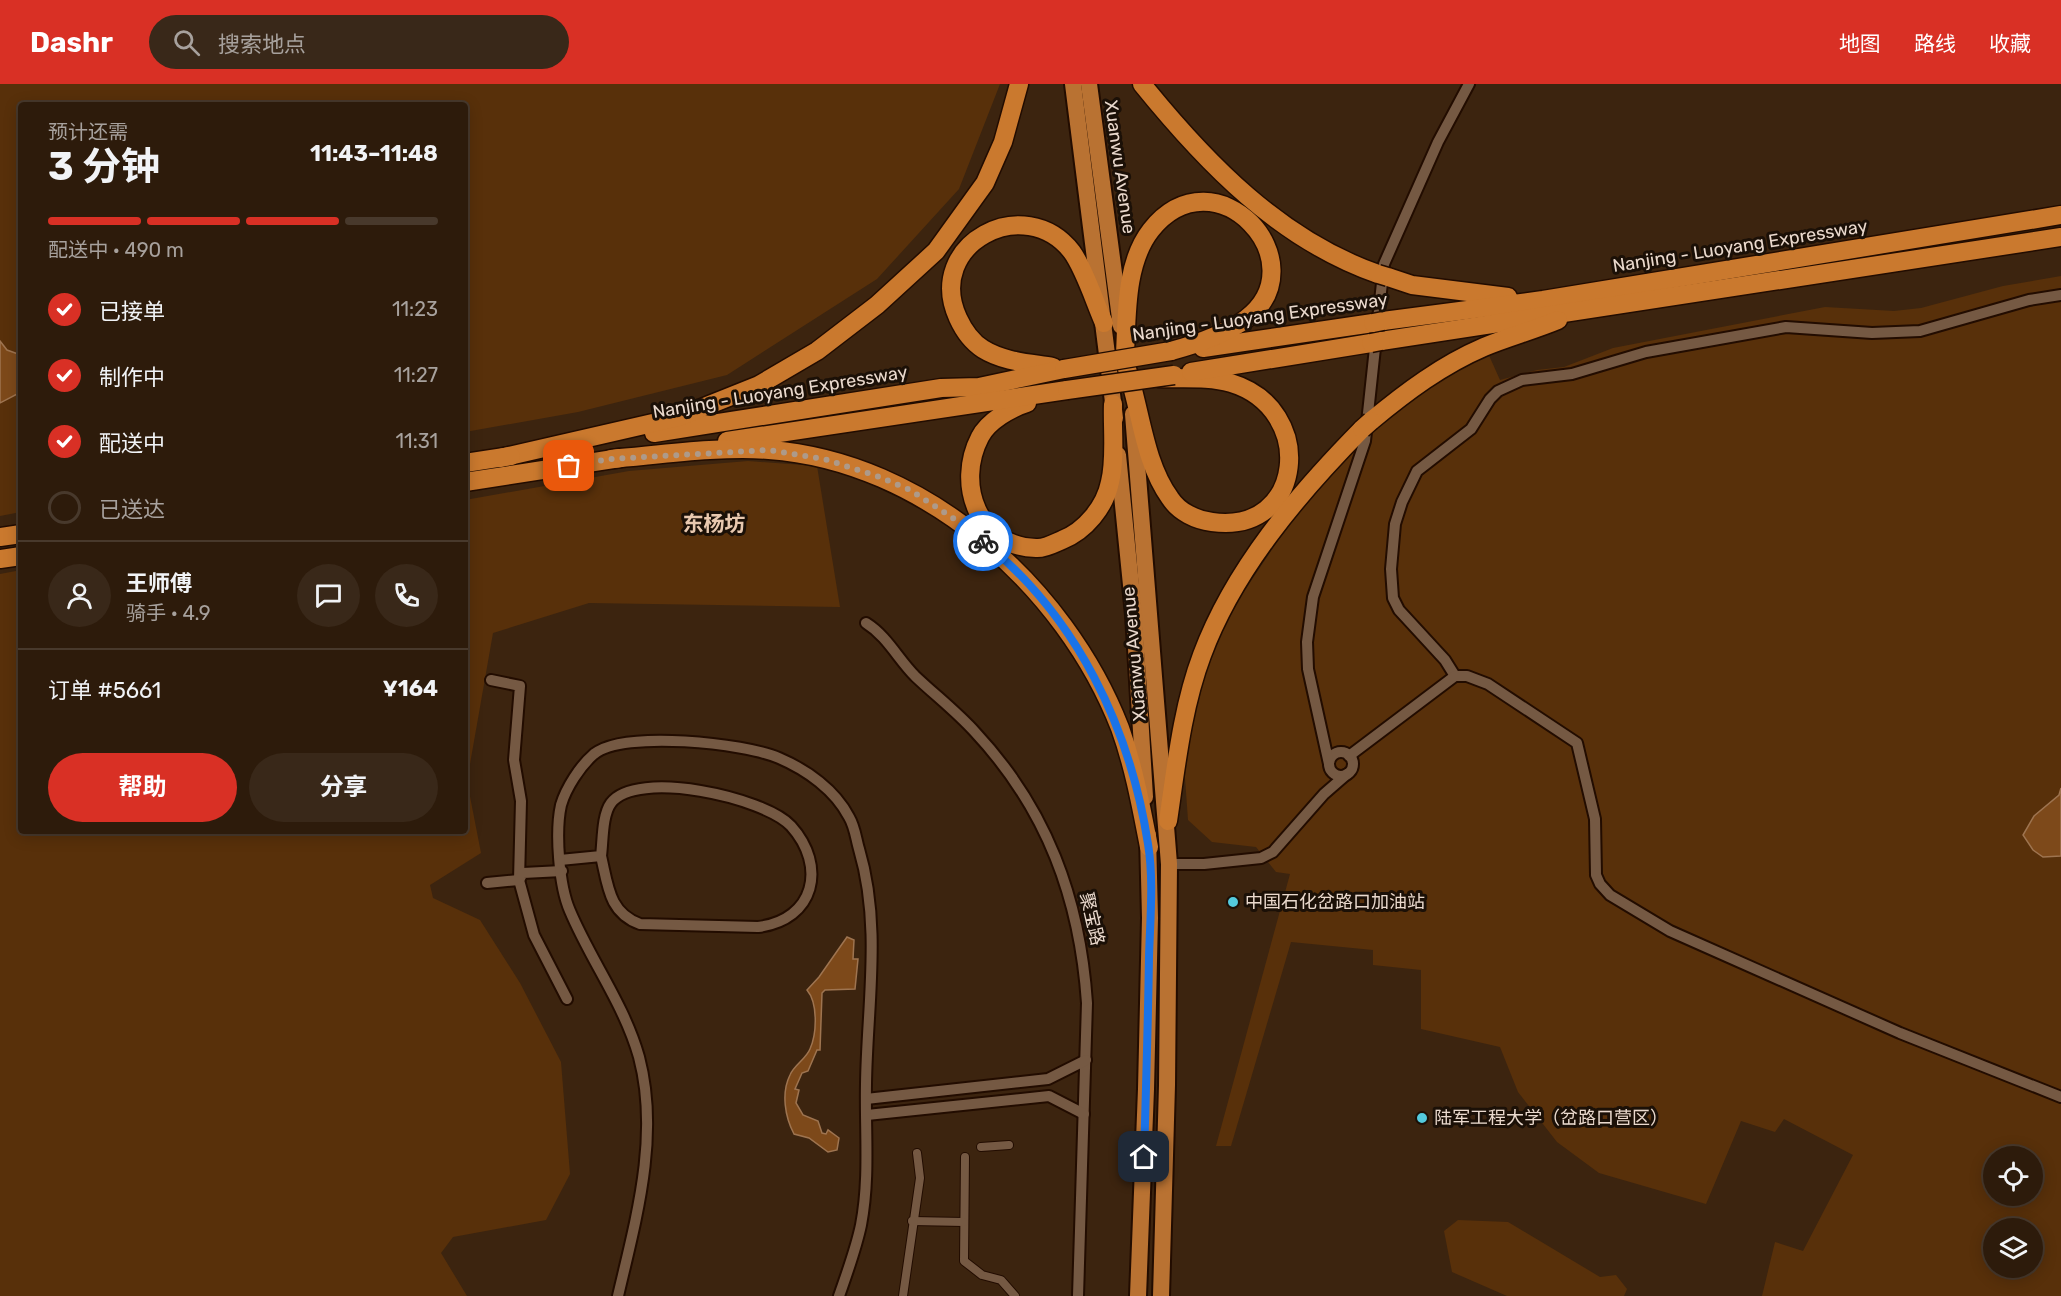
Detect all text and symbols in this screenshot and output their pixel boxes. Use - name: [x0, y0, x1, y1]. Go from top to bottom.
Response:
- search box: [149, 15, 569, 69]
- text: Dashr: [30, 26, 113, 59]
- icon: search: [170, 26, 203, 59]
- text: 搜索地点: [218, 31, 306, 58]
- text: 地图: [1839, 31, 1881, 56]
- text: 路线: [1914, 31, 1956, 56]
- text: 收藏: [1989, 31, 2031, 56]
- street label: Xuanwu Avenue: [1100, 99, 1140, 235]
- text: 预计还需: [48, 120, 128, 144]
- text: 11:43–11:48: [310, 140, 438, 167]
- text: 3 分钟: [48, 144, 160, 190]
- street label: Nanjing - Luoyang Expressway: [1611, 215, 1869, 277]
- text: 配送中 · 490 m: [48, 238, 184, 262]
- street label: Nanjing - Luoyang Expressway: [1131, 288, 1389, 346]
- icon: check: [48, 293, 81, 326]
- text: 11:23: [392, 297, 438, 321]
- text: 已接单: [99, 298, 165, 325]
- icon: check: [48, 359, 81, 392]
- street label: Nanjing - Luoyang Expressway: [651, 361, 909, 423]
- text: 11:27: [394, 363, 438, 387]
- text: 制作中: [99, 364, 165, 391]
- icon: check: [48, 425, 81, 458]
- text: 11:31: [396, 429, 438, 453]
- text: 配送中: [99, 430, 165, 457]
- pin: [543, 440, 594, 491]
- icon: bag: [552, 449, 585, 482]
- text: 已送达: [99, 496, 165, 523]
- district label: 东杨坊: [683, 511, 746, 536]
- courier: [953, 511, 1013, 571]
- icon: bike: [967, 525, 1000, 558]
- button: person: [48, 564, 111, 627]
- button: chat: [297, 564, 360, 627]
- button: phone: [375, 564, 438, 627]
- text: 王师傅: [126, 570, 192, 597]
- street label: Xuanwu Avenue: [1117, 586, 1151, 722]
- text: 骑手 · 4.9: [126, 601, 211, 625]
- text: ¥164: [383, 675, 438, 702]
- text: 订单 #5661: [48, 677, 161, 704]
- button: 帮助: [48, 753, 237, 822]
- button: 分享: [249, 753, 438, 822]
- street label: 聚宝路: [1075, 890, 1109, 948]
- place label: 中国石化岔路口加油站: [1245, 891, 1425, 913]
- marker: 中国石化岔路口加油站: [1226, 895, 1240, 909]
- place label: 陆军工程大学（岔路口营区）: [1434, 1107, 1668, 1129]
- marker: 陆军工程大学（岔路口营区）: [1415, 1111, 1429, 1125]
- pin: [1118, 1131, 1169, 1182]
- icon: home: [1127, 1140, 1160, 1173]
- map controls: [1983, 1146, 2043, 1278]
- button: locate: [1983, 1146, 2043, 1206]
- button: layers: [1983, 1218, 2043, 1278]

